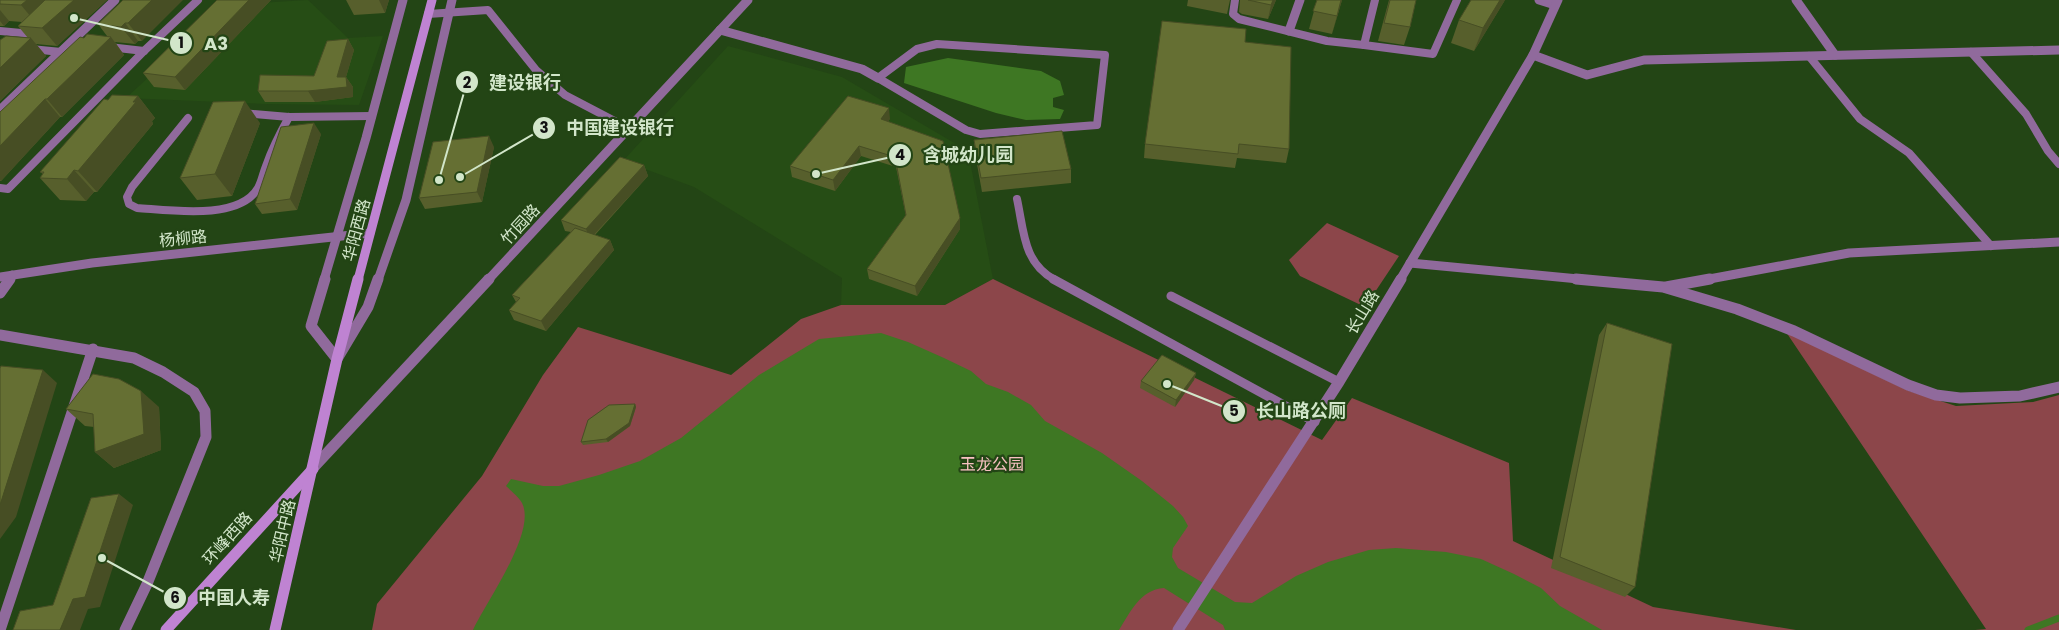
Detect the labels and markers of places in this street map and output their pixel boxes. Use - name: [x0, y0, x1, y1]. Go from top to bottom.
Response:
- callout: A3: [169, 27, 238, 60]
- callout: 建设银行: [454, 66, 571, 99]
- callout: 中国建设银行: [531, 111, 684, 144]
- callout: 含城幼儿园: [888, 139, 1023, 172]
- callout: 长山路公厕: [1221, 395, 1356, 428]
- callout: 中国人寿: [163, 582, 280, 615]

